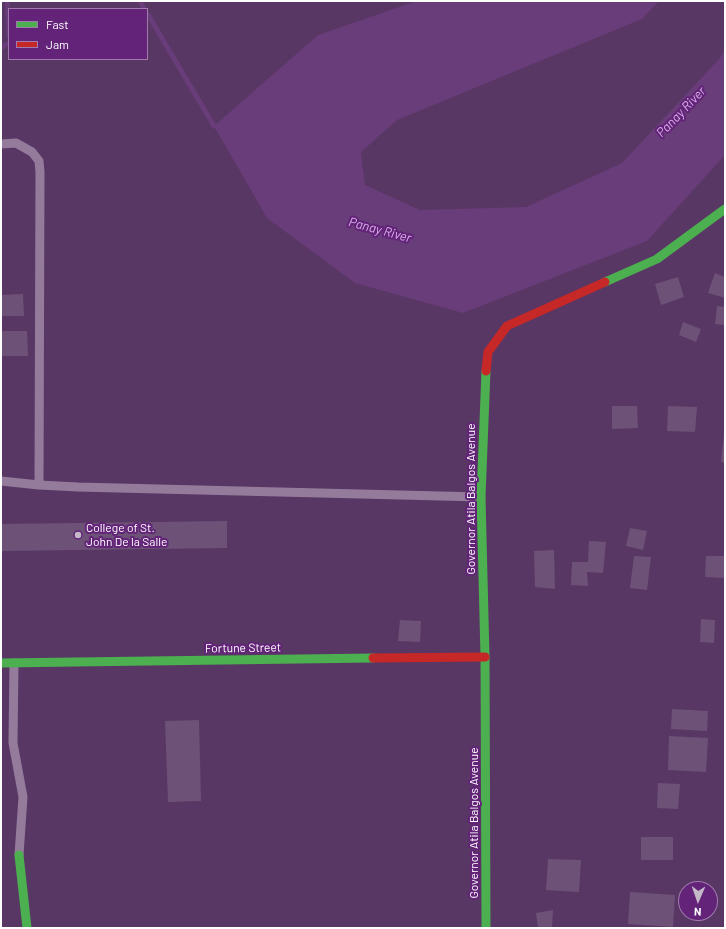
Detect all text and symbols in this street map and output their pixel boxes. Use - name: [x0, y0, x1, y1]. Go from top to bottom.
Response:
- legend: [8, 8, 148, 60]
- text: Fast: [46, 17, 69, 31]
- text: Jam: [46, 37, 69, 51]
- water label: Panay River: [653, 83, 709, 141]
- water label: Panay River: [347, 214, 413, 246]
- street label: Governor Atila Balgos Avenue: [464, 423, 478, 575]
- place label: College of St. John De la Salle: [86, 521, 167, 549]
- marker: College of St. John De la Salle: [73, 530, 83, 540]
- street label: Fortune Street: [205, 640, 281, 656]
- street label: Governor Atila Balgos Avenue: [467, 747, 481, 899]
- north arrow: [678, 881, 718, 921]
- text: N: [694, 906, 701, 919]

